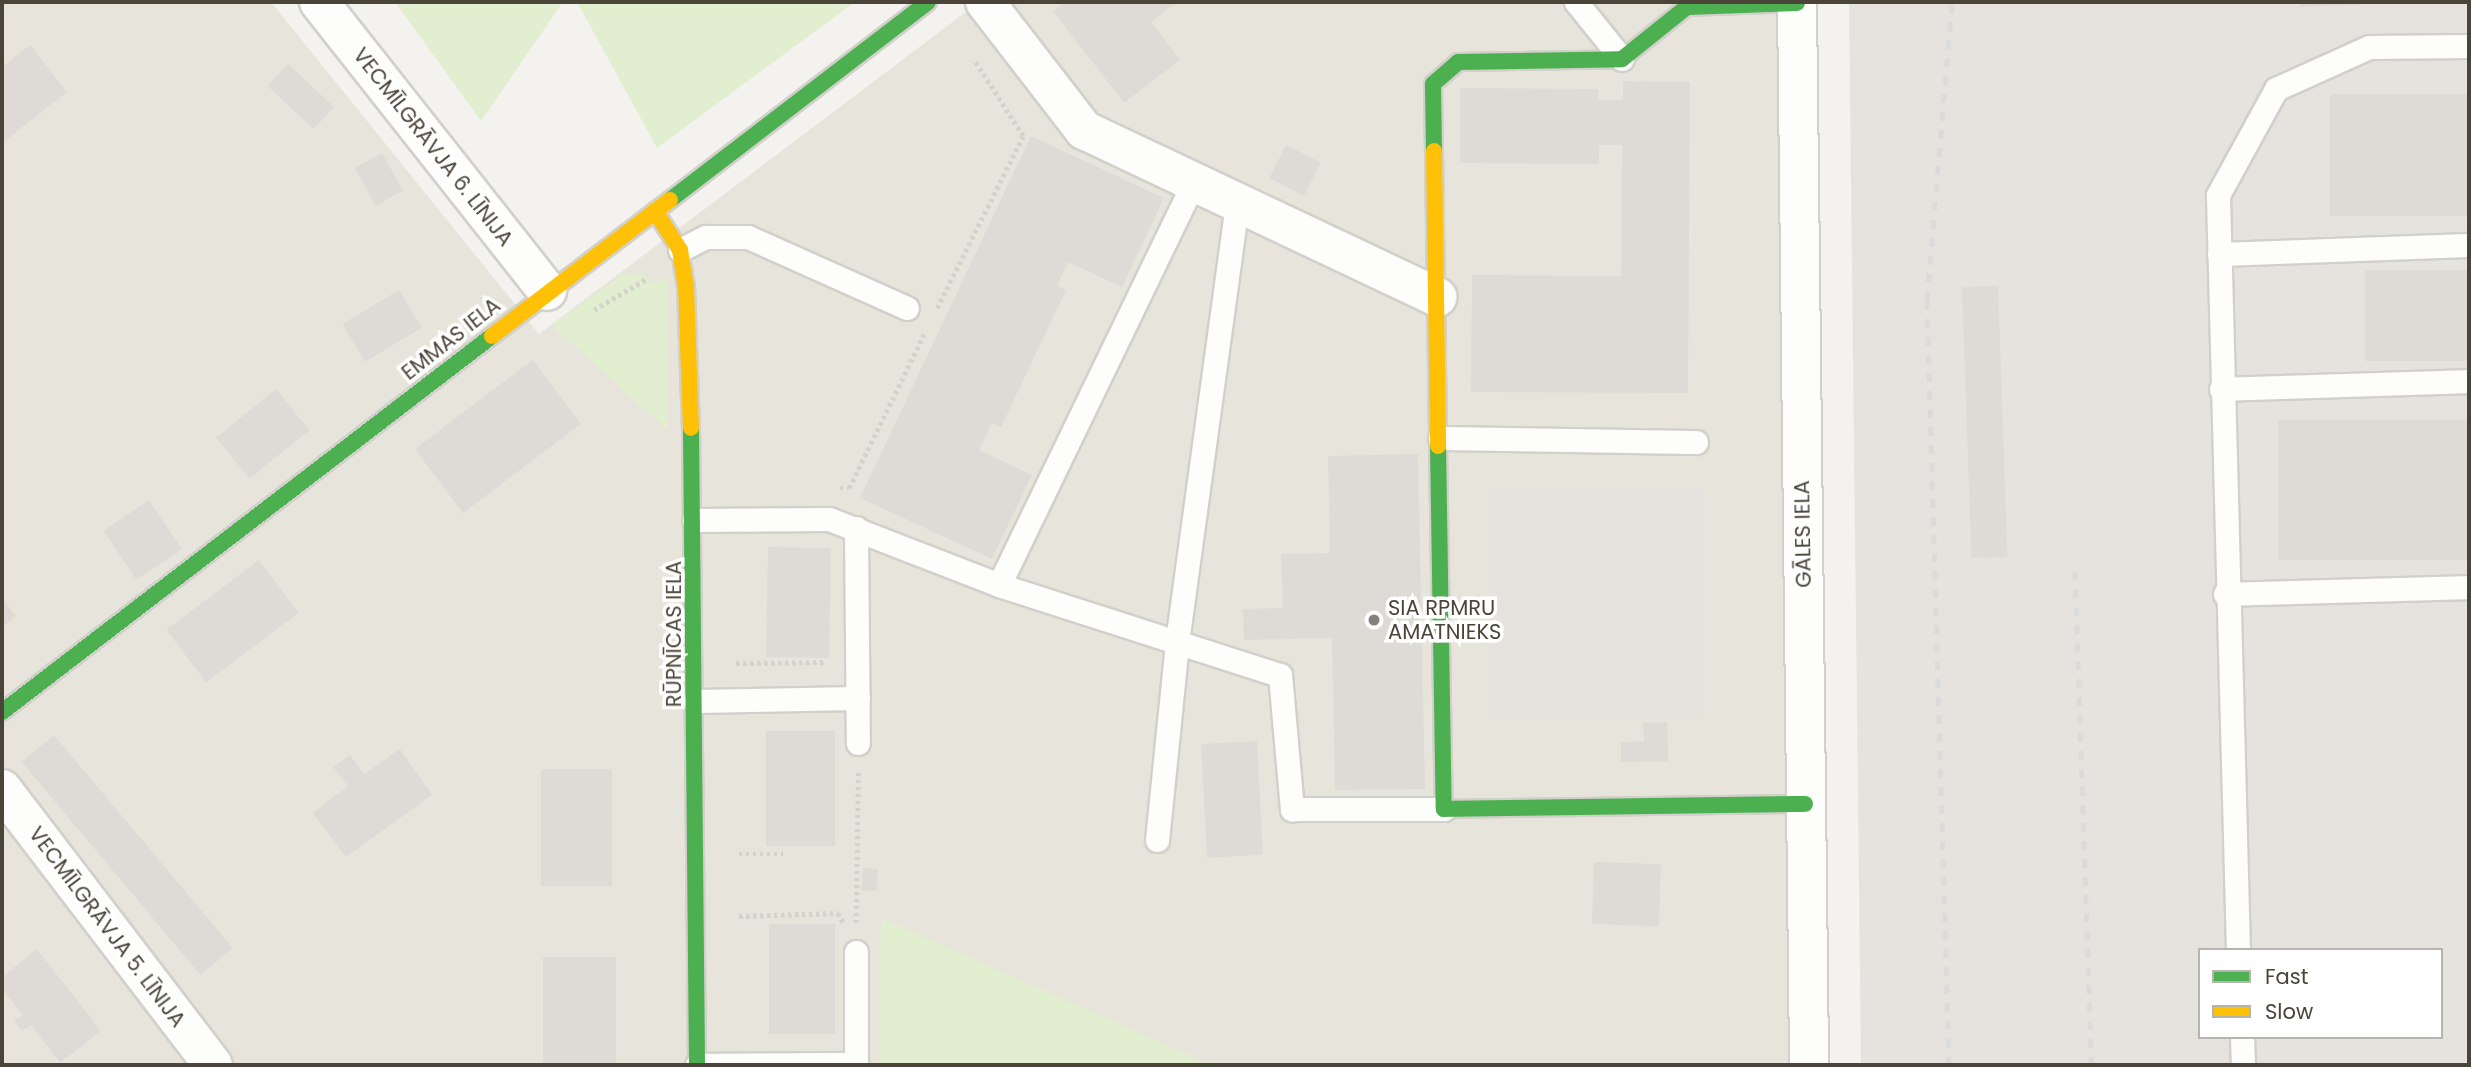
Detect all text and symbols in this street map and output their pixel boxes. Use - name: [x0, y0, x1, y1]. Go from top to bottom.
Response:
- street label: VECMĪLGRĀVJA 6. LĪNIJA: [348, 43, 518, 251]
- street label: EMMAS IELA: [397, 293, 505, 385]
- street label: GĀLES IELA: [1789, 480, 1817, 588]
- street label: RŪPNĪCAS IELA: [661, 561, 687, 707]
- place label: SIA RPMRU AMATNIEKS: [1388, 595, 1501, 645]
- marker: SIA RPMRU AMATNIEKS: [1366, 612, 1382, 628]
- street label: VECMĪLGRĀVJA 5. LĪNIJA: [23, 822, 191, 1032]
- legend: [2198, 948, 2443, 1039]
- text: Fast: [2265, 962, 2308, 991]
- text: Slow: [2265, 997, 2313, 1026]

